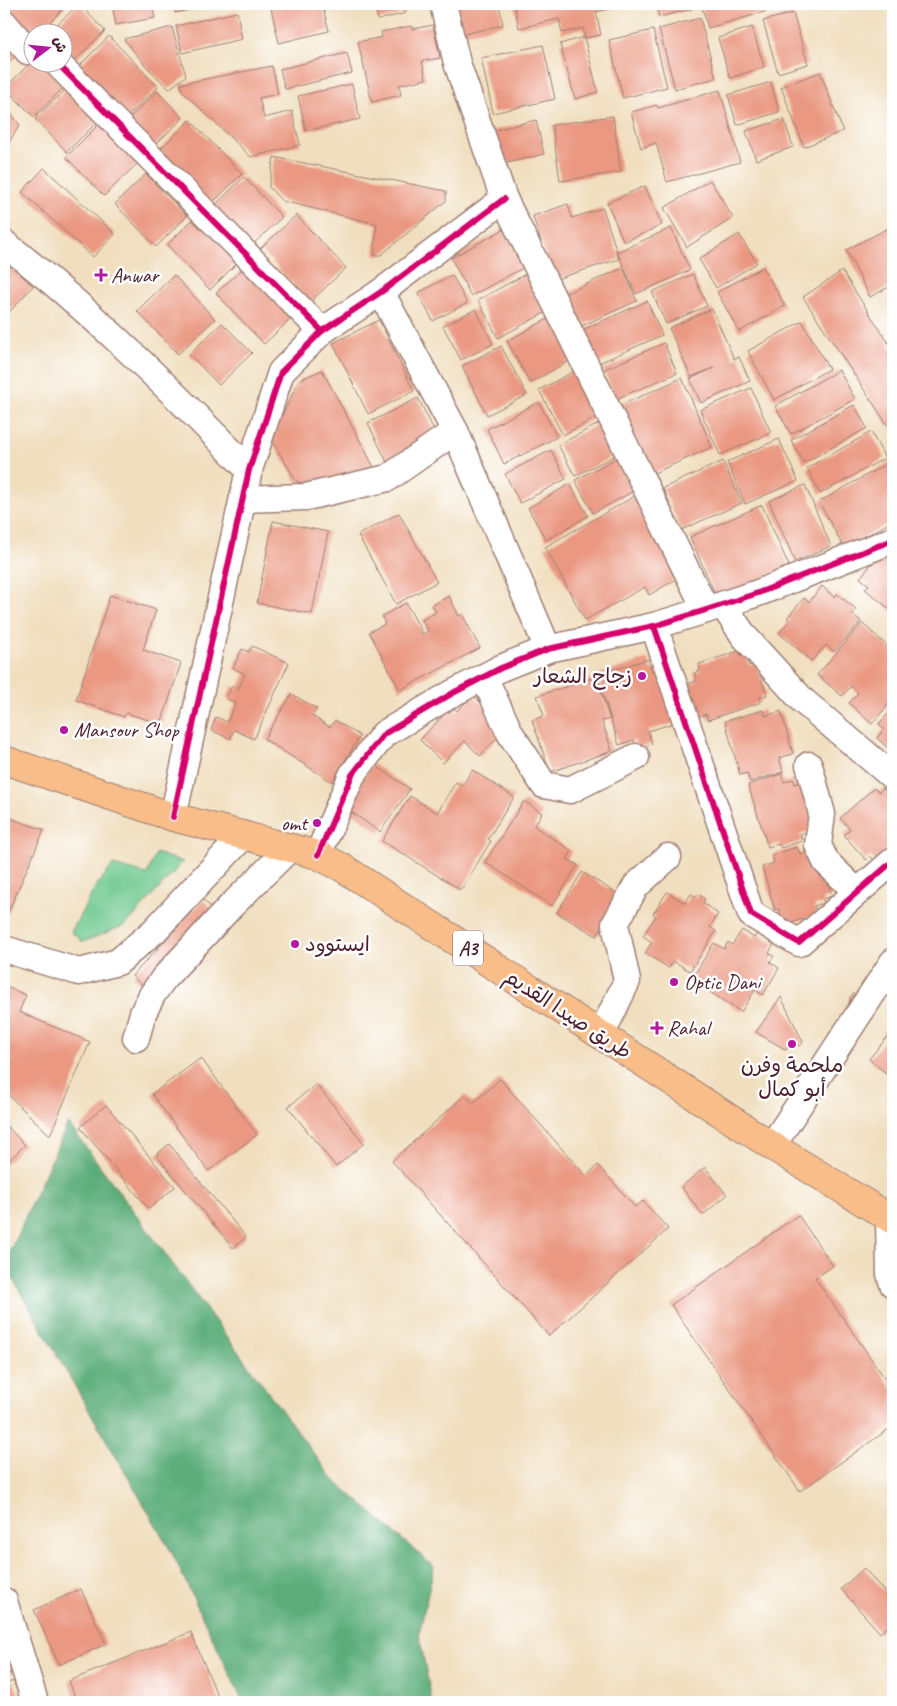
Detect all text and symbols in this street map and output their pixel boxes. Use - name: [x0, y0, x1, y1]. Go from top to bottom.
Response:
- north arrow: [22, 22, 72, 72]
- text: ش: [50, 35, 70, 54]
- place label: Anwar: [111, 262, 160, 288]
- marker: Anwar: [95, 269, 107, 281]
- place label: زجاح الشعار: [532, 663, 632, 690]
- marker: زجاح الشعار: [636, 670, 648, 682]
- place label: Mansour Shop: [74, 717, 180, 743]
- marker: Mansour Shop: [58, 724, 70, 736]
- place label: omt: [281, 810, 309, 836]
- marker: omt: [311, 817, 323, 829]
- road number: A3: [453, 930, 483, 966]
- place label: ايستوود: [305, 931, 370, 958]
- marker: ايستوود: [289, 938, 301, 950]
- street label: طريق صيدا القديم: [498, 963, 637, 1067]
- place label: Optic Dani: [684, 969, 763, 995]
- marker: Optic Dani: [668, 976, 680, 988]
- place label: Rahal: [667, 1015, 712, 1041]
- marker: Rahal: [651, 1022, 663, 1034]
- marker: ملحمة وفرن أبو كمال: [786, 1038, 798, 1050]
- place label: ملحمة وفرن أبو كمال: [741, 1052, 843, 1102]

